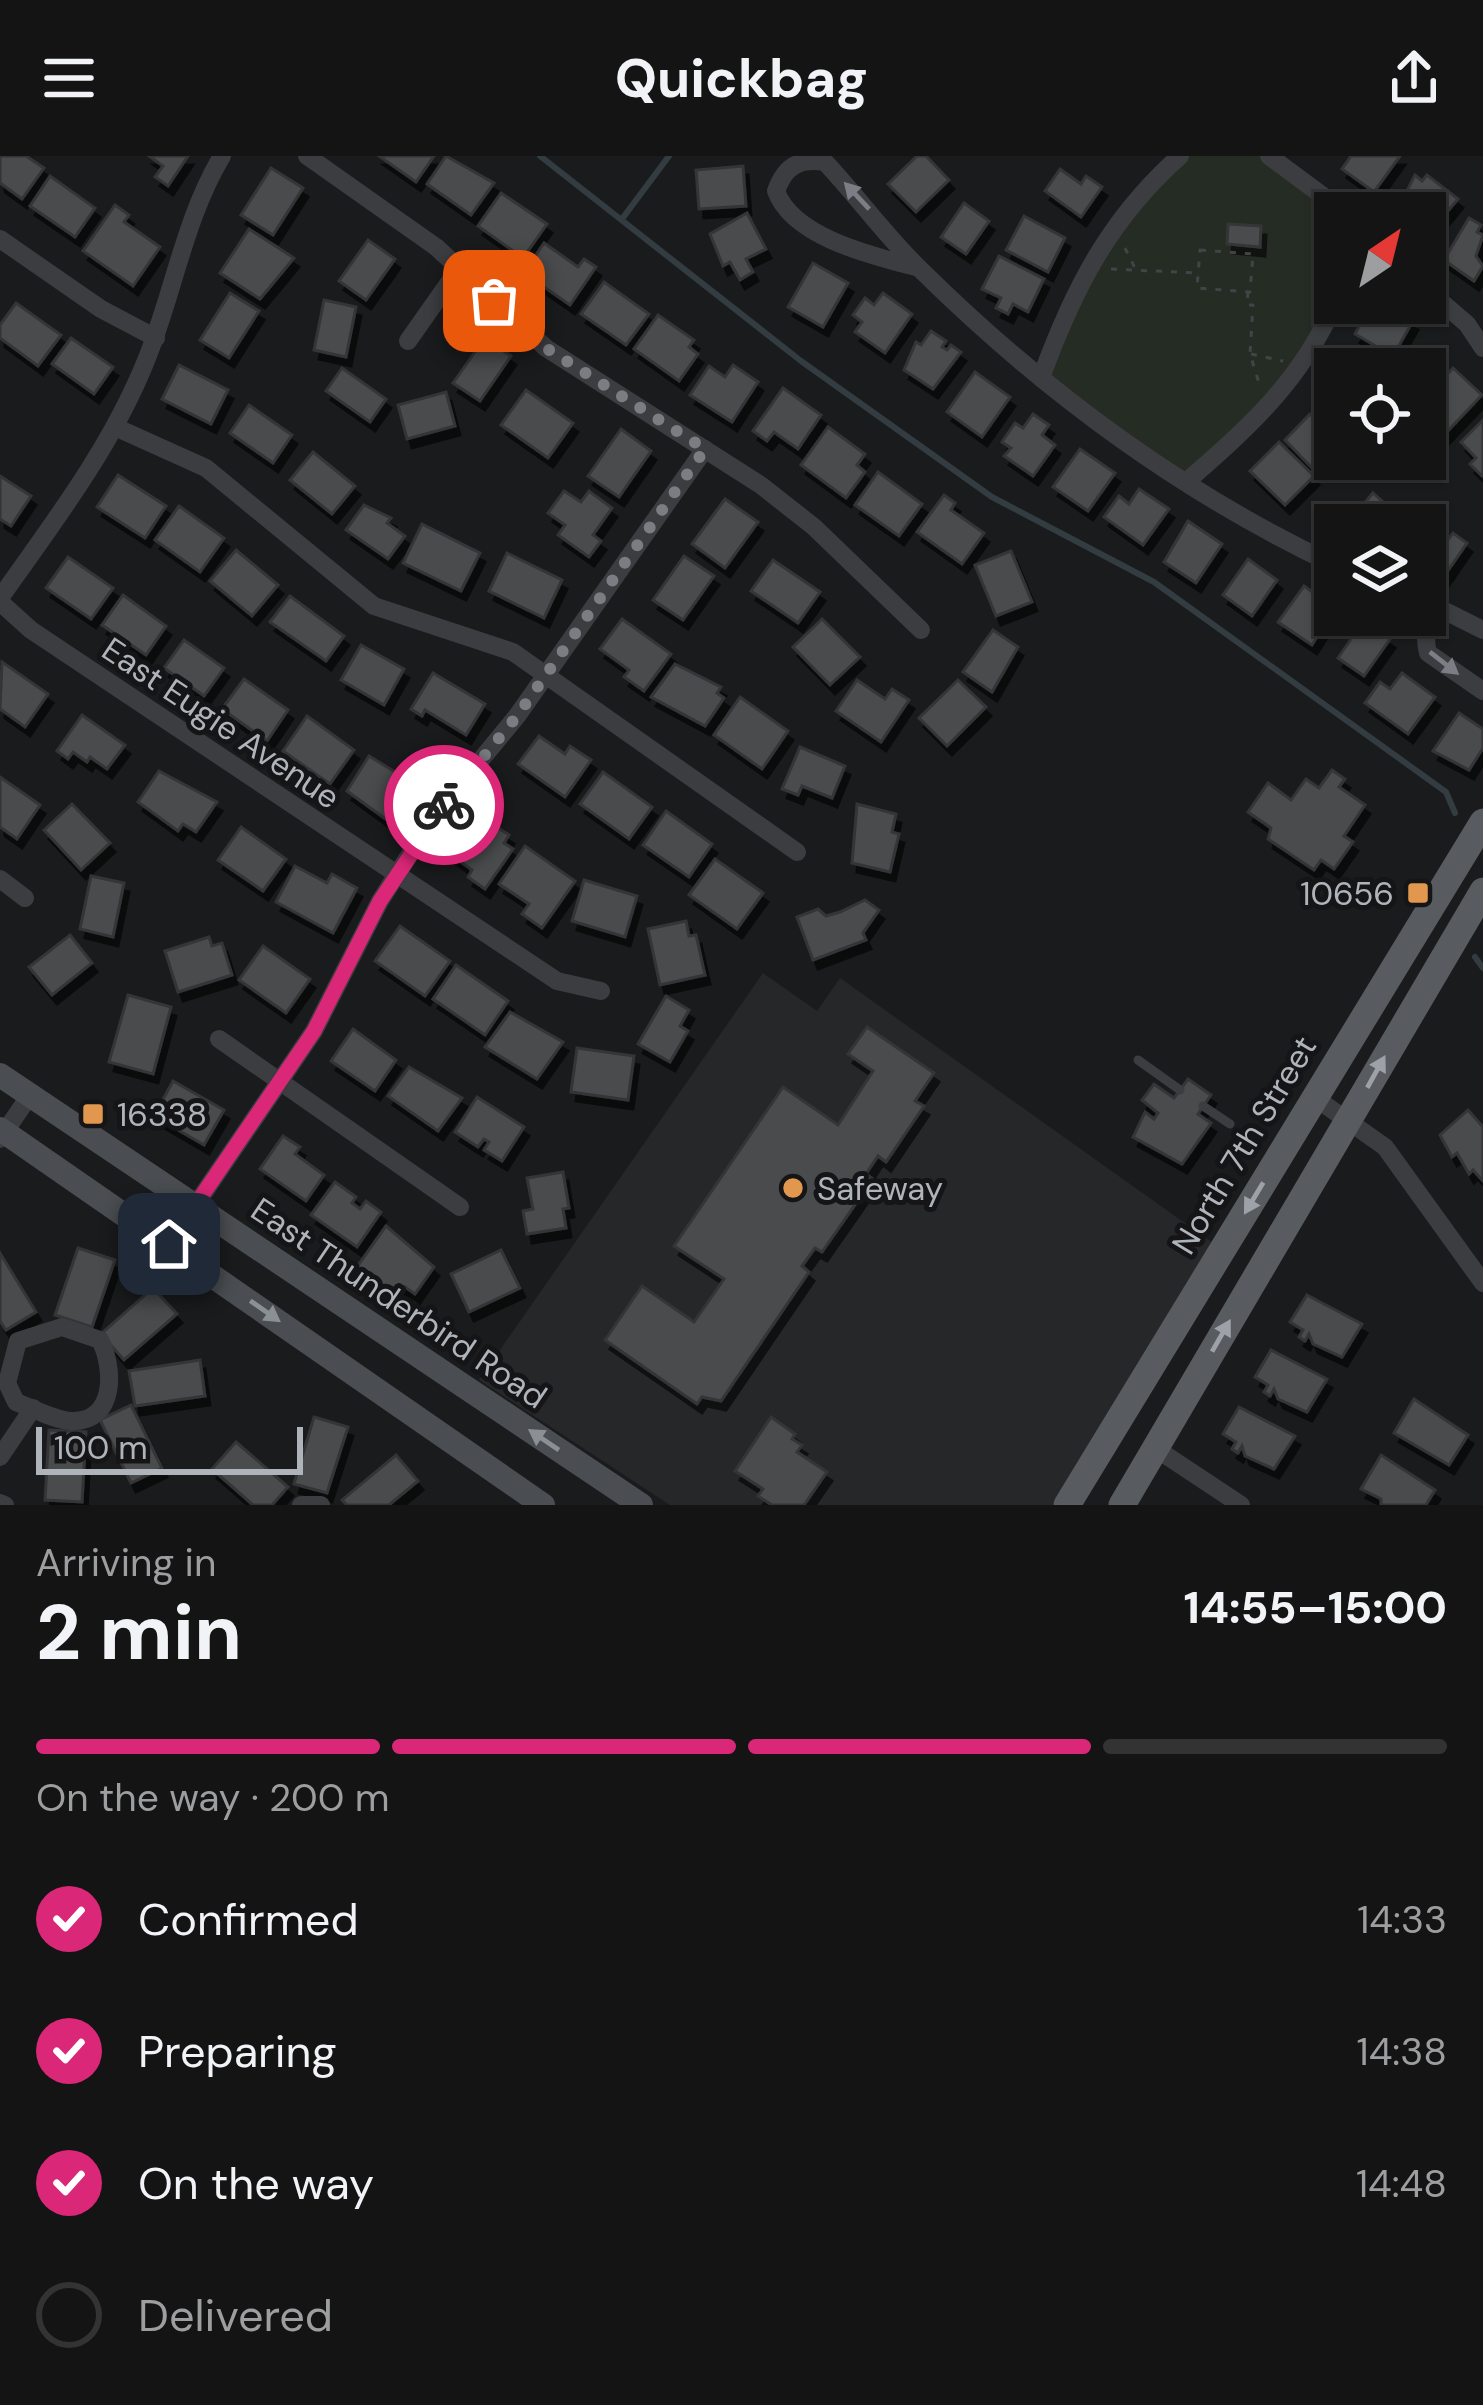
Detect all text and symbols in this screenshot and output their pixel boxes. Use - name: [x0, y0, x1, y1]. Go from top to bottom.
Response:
- text: Quickbag: [615, 43, 868, 114]
- icon: menu: [36, 45, 102, 111]
- icon: share: [1381, 45, 1447, 111]
- one-way arrow: [843, 181, 871, 210]
- north arrow: [1314, 192, 1446, 324]
- map controls: [1314, 192, 1446, 636]
- pin: [443, 250, 545, 352]
- icon: bag: [461, 268, 527, 334]
- button: locate: [1314, 348, 1446, 480]
- button: layers: [1314, 504, 1446, 636]
- street label: East Eugie Avenue: [94, 628, 348, 818]
- one-way arrow: [1428, 649, 1459, 675]
- courier: [384, 745, 504, 865]
- icon: bike: [411, 772, 477, 838]
- place label: 10656: [1300, 872, 1394, 915]
- marker: 10656: [1405, 880, 1431, 906]
- street label: North 7th Street: [1162, 1028, 1326, 1262]
- one-way arrow: [1365, 1054, 1386, 1089]
- place label: 16338: [117, 1093, 207, 1136]
- marker: 16338: [80, 1101, 106, 1127]
- place label: Safeway: [817, 1167, 943, 1210]
- marker: Safeway: [780, 1175, 806, 1201]
- one-way arrow: [1244, 1181, 1265, 1215]
- street label: East Thunderbird Road: [243, 1188, 555, 1418]
- pin: [118, 1193, 220, 1295]
- icon: home: [136, 1211, 202, 1277]
- one-way arrow: [249, 1299, 281, 1323]
- one-way arrow: [1210, 1319, 1231, 1353]
- scale bar: [36, 1421, 303, 1474]
- text: 100 m: [54, 1426, 148, 1469]
- one-way arrow: [527, 1429, 560, 1451]
- text: Arriving in: [36, 1537, 216, 1588]
- text: 14:55–15:00: [1183, 1578, 1447, 1637]
- text: 2 min: [36, 1582, 242, 1683]
- text: On the way · 200 m: [36, 1772, 390, 1823]
- icon: check: [36, 1886, 102, 1952]
- text: Confirmed: [138, 1890, 359, 1949]
- text: 14:33: [1357, 1894, 1447, 1945]
- icon: check: [36, 2018, 102, 2084]
- text: Preparing: [138, 2022, 337, 2081]
- text: 14:38: [1357, 2026, 1447, 2077]
- icon: check: [36, 2150, 102, 2216]
- text: On the way: [138, 2154, 374, 2213]
- text: 14:48: [1356, 2158, 1447, 2209]
- text: Delivered: [138, 2286, 333, 2345]

